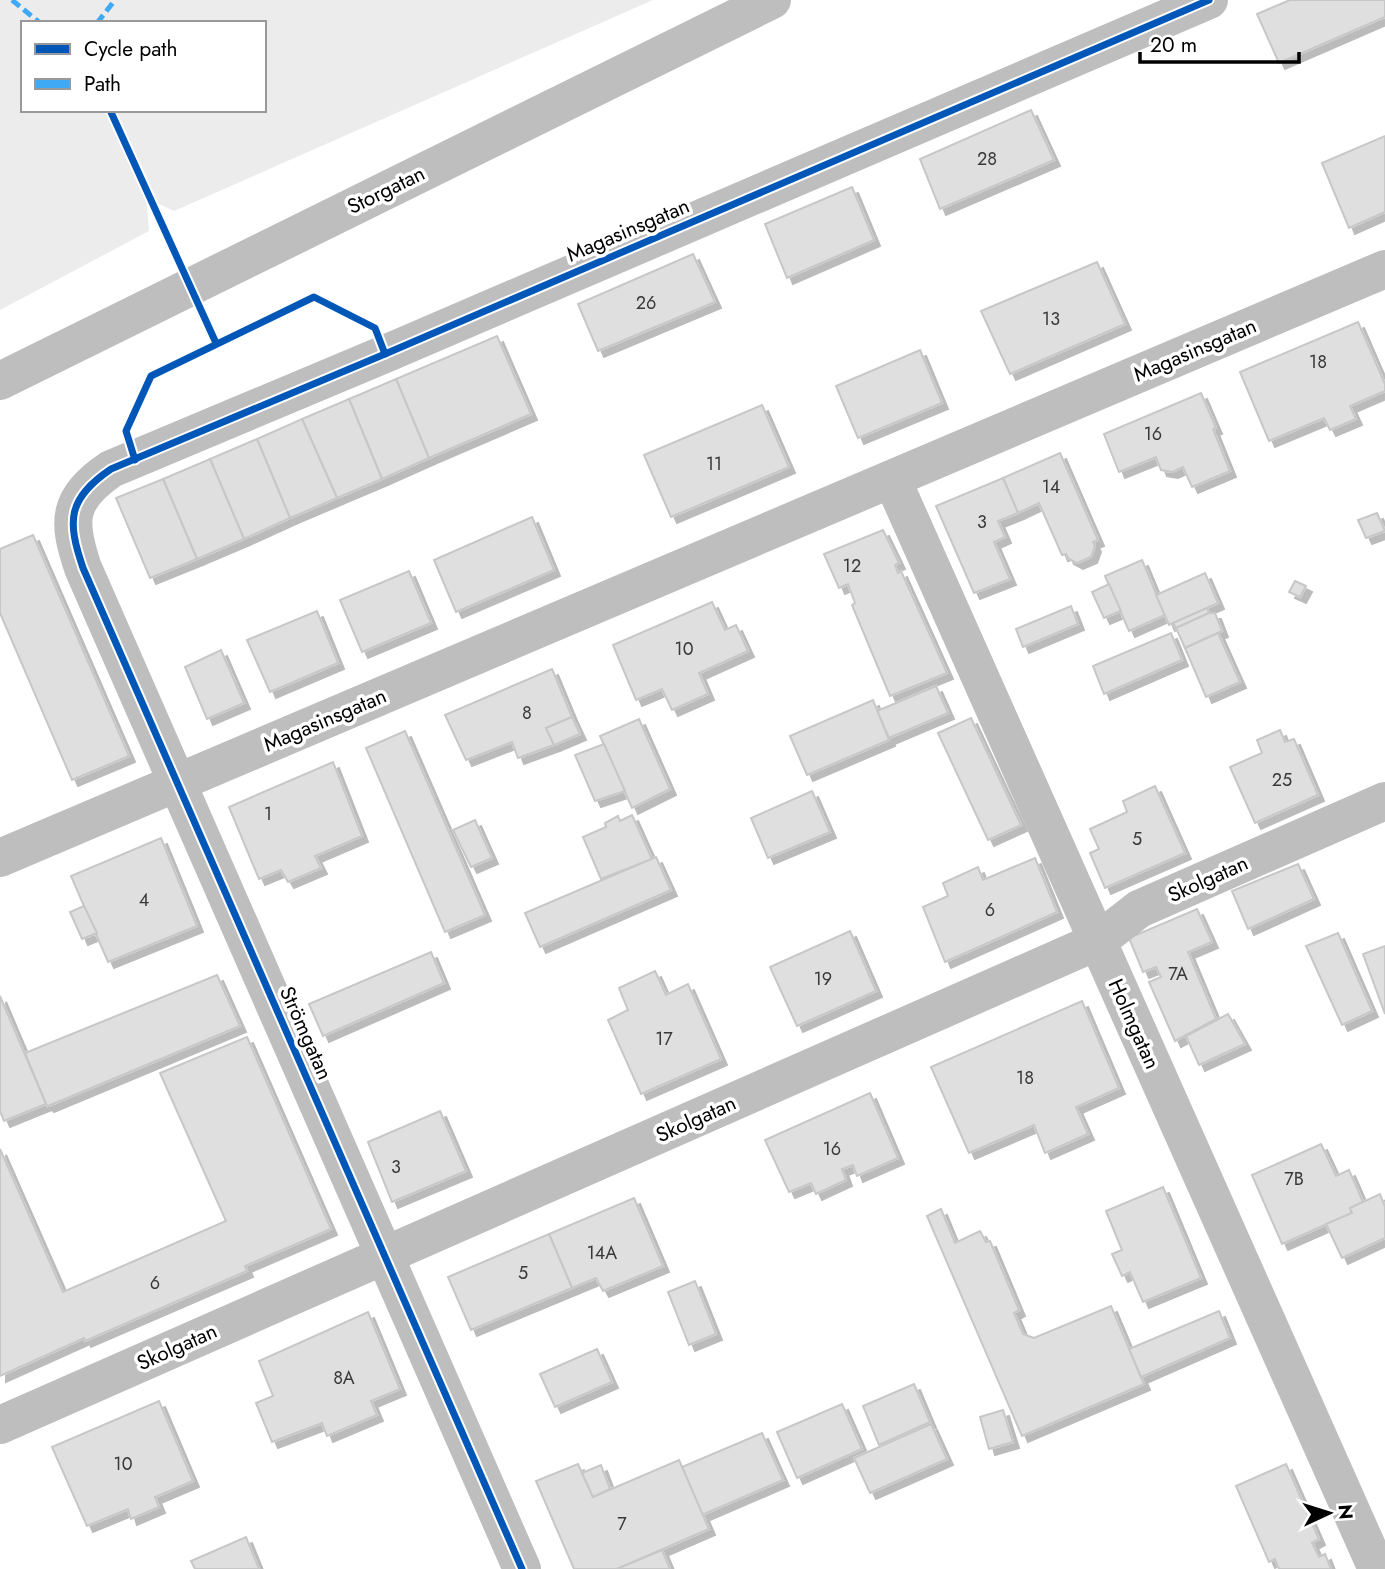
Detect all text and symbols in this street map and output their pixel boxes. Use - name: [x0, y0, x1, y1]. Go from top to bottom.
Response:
- legend: [21, 21, 266, 112]
- scale bar: [1140, 21, 1299, 65]
- text: 20 m: [1150, 30, 1197, 60]
- text: Cycle path: [84, 34, 177, 64]
- text: Path: [84, 69, 121, 99]
- house number: 28: [977, 146, 997, 172]
- street label: Storgatan: [342, 158, 430, 222]
- street label: Magasinsgatan: [562, 191, 694, 269]
- house number: 26: [636, 290, 656, 316]
- house number: 13: [1042, 306, 1060, 332]
- street label: Magasinsgatan: [1129, 311, 1261, 389]
- house number: 18: [1309, 349, 1327, 375]
- house number: 16: [1144, 421, 1162, 447]
- house number: 11: [706, 451, 722, 477]
- house number: 14: [1042, 474, 1060, 500]
- house number: 3: [977, 509, 987, 535]
- house number: 12: [843, 553, 861, 579]
- house number: 10: [675, 636, 694, 662]
- street label: Magasinsgatan: [259, 681, 391, 759]
- house number: 8: [522, 700, 532, 726]
- house number: 25: [1272, 767, 1292, 793]
- house number: 1: [264, 801, 272, 827]
- house number: 5: [1132, 826, 1142, 852]
- street label: Skolgatan: [1163, 848, 1253, 910]
- house number: 4: [139, 887, 149, 913]
- house number: 6: [985, 897, 995, 923]
- house number: 7A: [1168, 961, 1188, 987]
- house number: 19: [814, 966, 832, 992]
- street label: Holmgatan: [1101, 974, 1167, 1074]
- street label: Strömgatan: [272, 981, 340, 1085]
- house number: 17: [655, 1026, 673, 1052]
- house number: 18: [1016, 1065, 1034, 1091]
- street label: Skolgatan: [651, 1088, 741, 1150]
- house number: 16: [823, 1136, 841, 1162]
- house number: 3: [391, 1154, 401, 1180]
- house number: 7B: [1284, 1166, 1304, 1192]
- house number: 14A: [587, 1240, 617, 1266]
- house number: 5: [518, 1260, 528, 1286]
- house number: 6: [150, 1270, 160, 1296]
- street label: Skolgatan: [132, 1316, 222, 1378]
- house number: 8A: [333, 1365, 355, 1391]
- house number: 10: [114, 1451, 133, 1477]
- north arrow: [1294, 1478, 1364, 1548]
- text: N: [1331, 1503, 1359, 1520]
- house number: 7: [617, 1511, 627, 1537]

